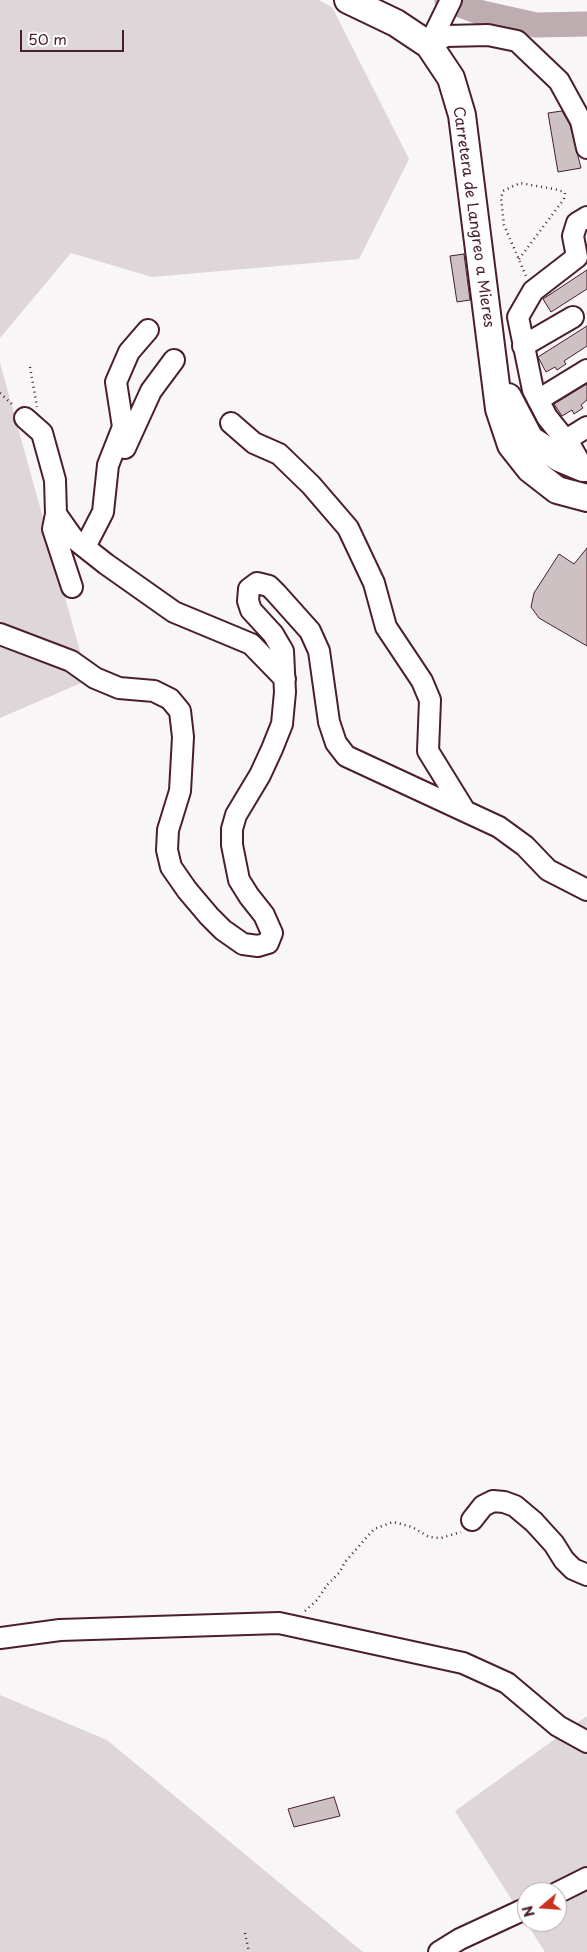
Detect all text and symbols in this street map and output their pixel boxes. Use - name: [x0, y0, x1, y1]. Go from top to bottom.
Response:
- scale bar: [22, 20, 126, 52]
- text: 50 m: [28, 27, 67, 50]
- street label: Carretera de Langreo a Mieres: [449, 105, 497, 329]
- north arrow: [517, 1882, 567, 1932]
- text: N: [517, 1903, 540, 1920]

